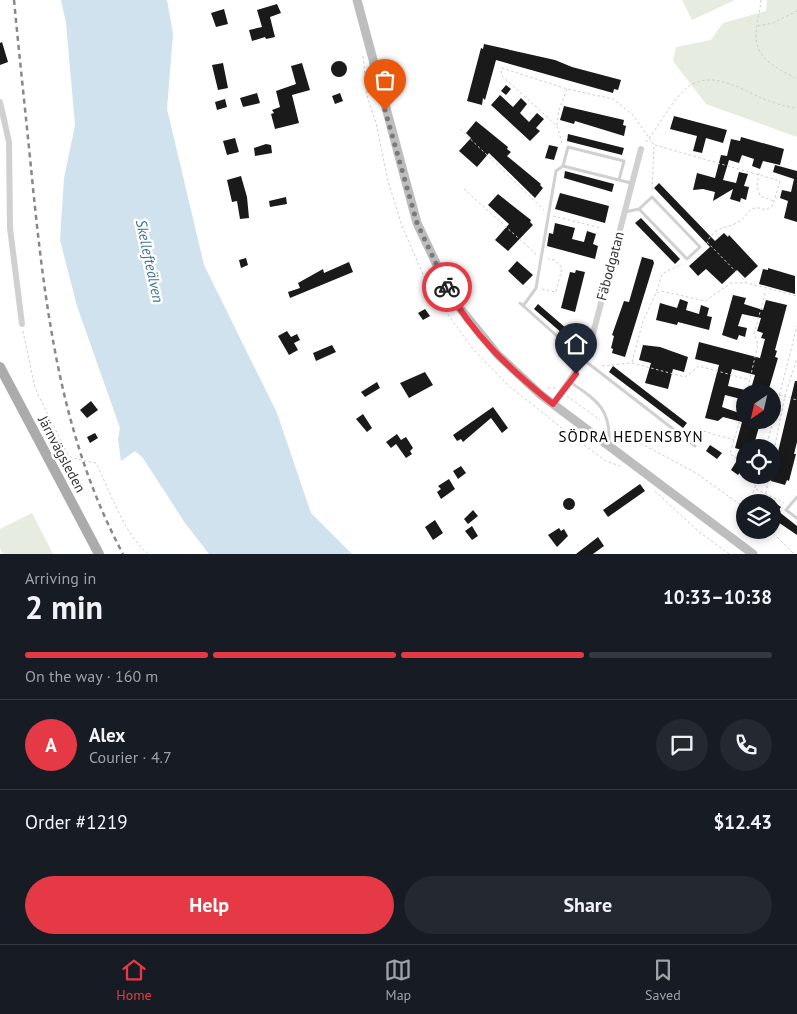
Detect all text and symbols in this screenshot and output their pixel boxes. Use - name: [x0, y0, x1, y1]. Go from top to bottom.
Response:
- pin: [364, 59, 406, 110]
- icon: bag: [371, 66, 399, 94]
- water label: Skellefteälven: [132, 218, 168, 305]
- street label: Fäbodgatan: [592, 230, 628, 302]
- courier: [422, 262, 472, 312]
- icon: bike: [433, 273, 461, 301]
- pin: [555, 323, 597, 374]
- icon: home: [562, 330, 590, 358]
- north arrow: [736, 384, 781, 429]
- map controls: [736, 384, 781, 539]
- street label: Järnvägsleden: [34, 412, 90, 495]
- district label: SÖDRA HEDENSBYN: [559, 427, 704, 446]
- button: locate: [736, 439, 781, 484]
- button: layers: [736, 494, 781, 539]
- text: Arriving in: [25, 568, 96, 588]
- text: 10:33–10:38: [663, 585, 772, 609]
- text: 2 min: [25, 586, 103, 628]
- text: On the way · 160 m: [25, 666, 158, 686]
- button: chat: [656, 719, 708, 771]
- button: phone: [720, 719, 772, 771]
- text: Alex: [89, 723, 125, 747]
- text: A: [45, 733, 57, 757]
- text: Courier · 4.7: [89, 747, 172, 767]
- text: Order #1219: [25, 810, 128, 834]
- text: $12.43: [713, 810, 772, 834]
- button: Help: [25, 876, 394, 934]
- button: Share: [404, 876, 772, 934]
- tab: Home: [116, 956, 152, 1004]
- tab: Map: [384, 956, 412, 1004]
- tab: Saved: [645, 956, 681, 1004]

